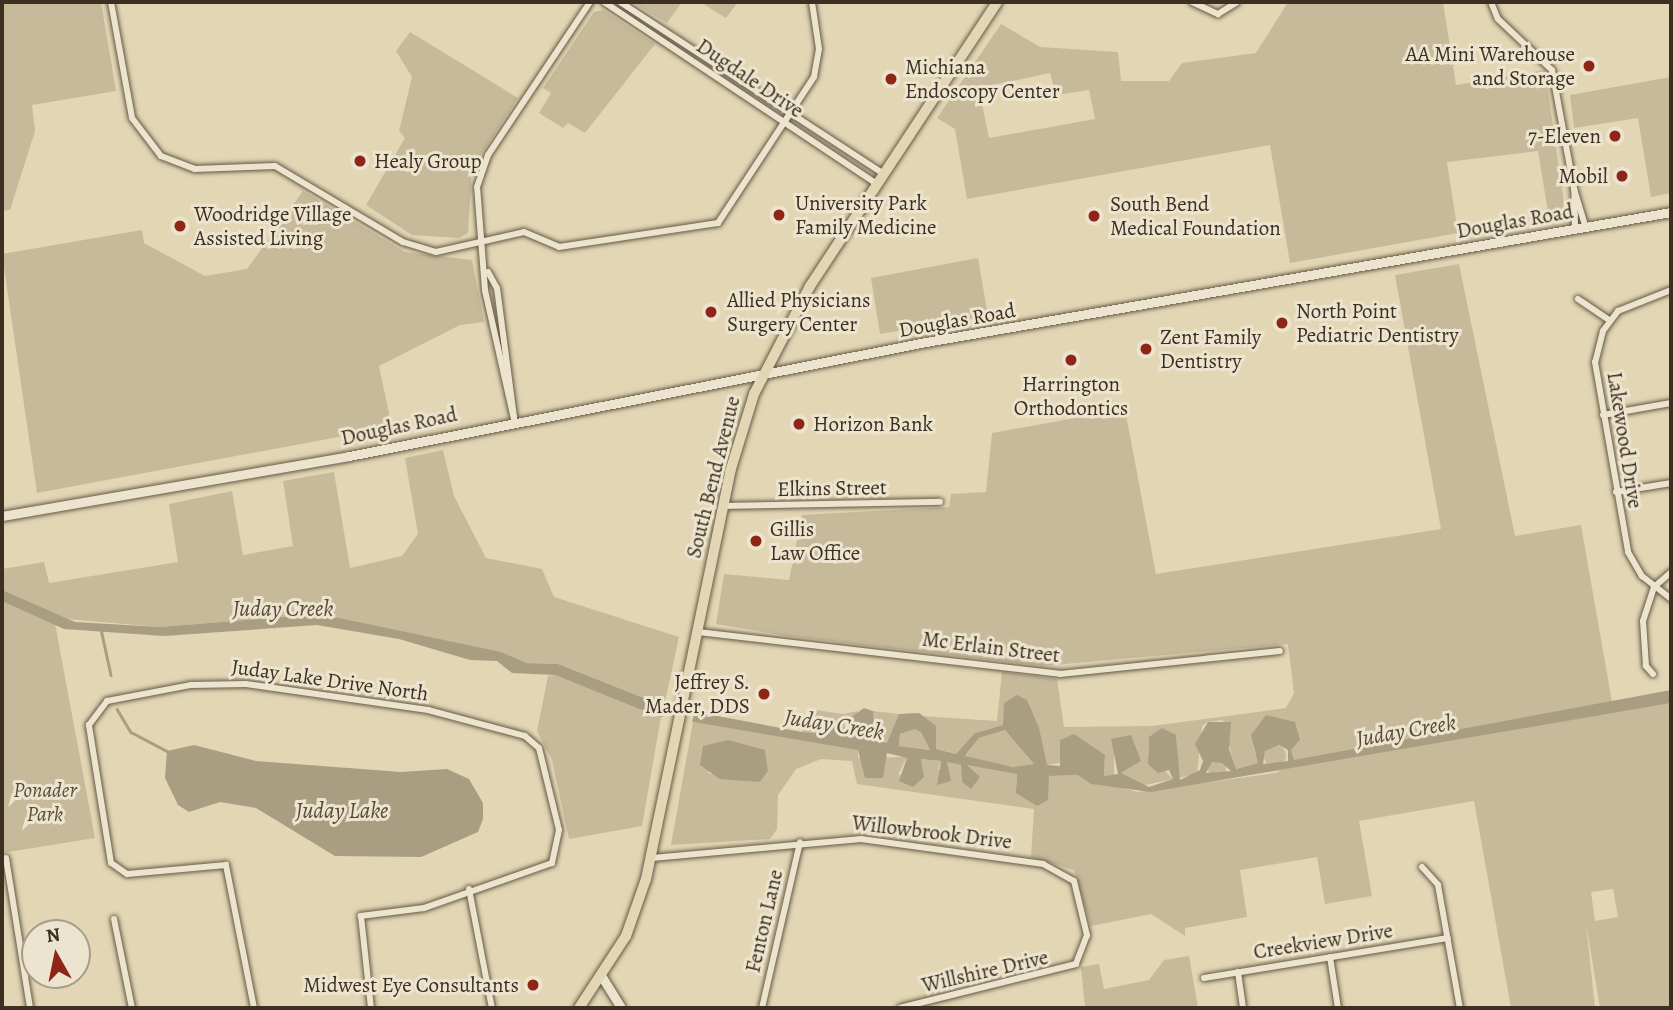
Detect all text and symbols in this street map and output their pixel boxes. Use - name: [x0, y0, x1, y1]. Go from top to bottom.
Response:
- street label: Dugdale Drive: [692, 33, 808, 123]
- place label: AA Mini Warehouse and Storage: [1405, 41, 1575, 91]
- place label: Michiana Endoscopy Center: [905, 54, 1060, 104]
- marker: AA Mini Warehouse and Storage: [1581, 58, 1597, 74]
- marker: Michiana Endoscopy Center: [883, 71, 899, 87]
- place label: 7-Eleven: [1528, 123, 1601, 149]
- marker: 7-Eleven: [1607, 128, 1623, 144]
- place label: Healy Group: [374, 148, 482, 174]
- marker: Healy Group: [352, 153, 368, 169]
- place label: Mobil: [1558, 163, 1608, 189]
- marker: Mobil: [1614, 168, 1630, 184]
- place label: University Park Family Medicine: [795, 190, 936, 240]
- place label: South Bend Medical Foundation: [1110, 191, 1281, 241]
- street label: Douglas Road: [1455, 198, 1575, 244]
- place label: Woodridge Village Assisted Living: [194, 201, 351, 251]
- marker: University Park Family Medicine: [769, 205, 789, 225]
- marker: South Bend Medical Foundation: [1084, 206, 1104, 226]
- marker: Woodridge Village Assisted Living: [172, 218, 188, 234]
- place label: Allied Physicians Surgery Center: [727, 287, 871, 337]
- street label: Douglas Road: [897, 297, 1017, 343]
- place label: North Point Pediatric Dentistry: [1296, 298, 1459, 348]
- marker: Allied Physicians Surgery Center: [701, 302, 721, 322]
- marker: North Point Pediatric Dentistry: [1274, 315, 1290, 331]
- place label: Zent Family Dentistry: [1160, 324, 1261, 374]
- marker: Zent Family Dentistry: [1138, 341, 1154, 357]
- marker: Harrington Orthodontics: [1063, 352, 1079, 368]
- street label: Lakewood Drive: [1602, 370, 1648, 510]
- place label: Harrington Orthodontics: [1014, 371, 1128, 421]
- street label: South Bend Avenue: [681, 393, 745, 561]
- street label: Douglas Road: [339, 401, 459, 451]
- place label: Horizon Bank: [813, 411, 933, 437]
- marker: Horizon Bank: [791, 416, 807, 432]
- street label: Elkins Street: [777, 474, 887, 502]
- place label: Gillis Law Office: [770, 516, 860, 566]
- marker: Gillis Law Office: [748, 533, 764, 549]
- water label: Juday Creek: [233, 595, 333, 623]
- street label: Mc Erlain Street: [921, 626, 1061, 668]
- street label: Juday Lake Drive North: [230, 654, 430, 706]
- place label: Jeffrey S. Mader, DDS: [645, 669, 750, 719]
- marker: Jeffrey S. Mader, DDS: [756, 686, 772, 702]
- water label: Juday Creek: [782, 703, 886, 747]
- water label: Juday Creek: [1354, 709, 1458, 753]
- park label: Ponader Park: [13, 777, 77, 827]
- water label: Juday Lake: [296, 797, 388, 825]
- street label: Willowbrook Drive: [851, 810, 1013, 854]
- street label: Fenton Lane: [740, 867, 788, 975]
- street label: Creekview Drive: [1252, 918, 1394, 964]
- north arrow: [21, 919, 91, 989]
- text: N: [44, 921, 62, 949]
- street label: Willshire Drive: [919, 944, 1051, 998]
- place label: Midwest Eye Consultants: [303, 972, 519, 998]
- marker: Midwest Eye Consultants: [525, 977, 541, 993]

